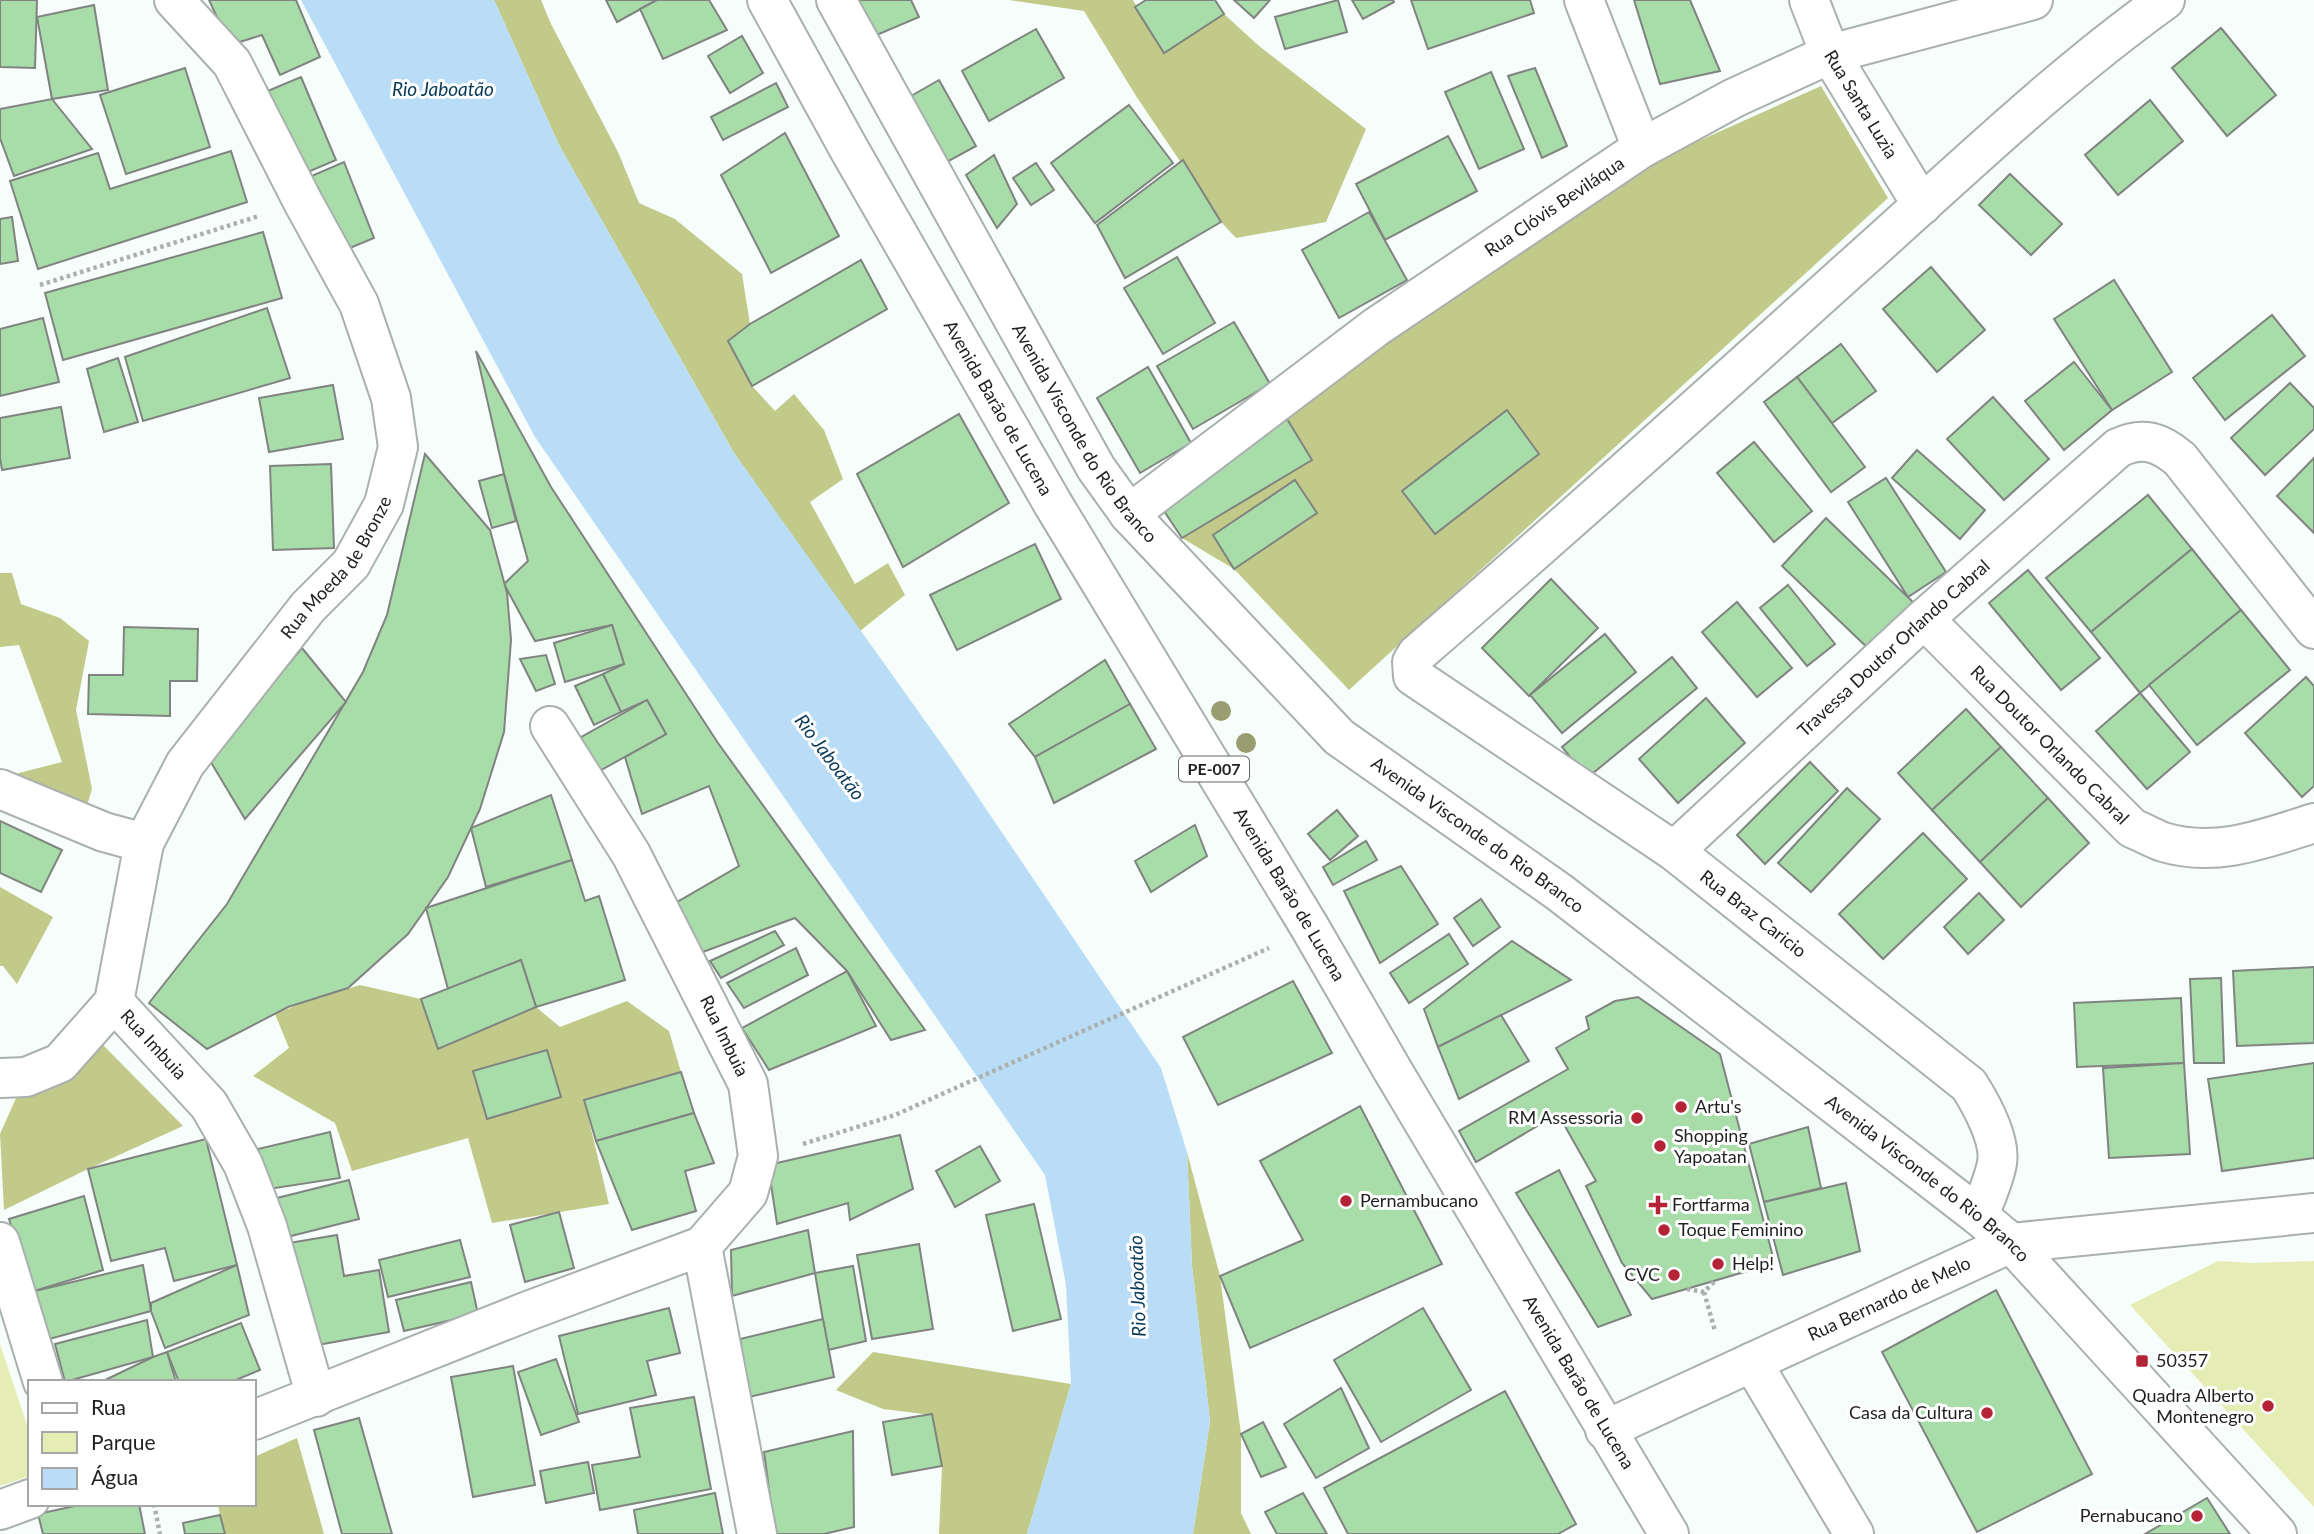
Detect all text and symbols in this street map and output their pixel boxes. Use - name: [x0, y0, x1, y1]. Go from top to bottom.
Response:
- street label: Rua Santa Luzia: [1820, 46, 1903, 162]
- water label: Rio Jaboatão: [392, 77, 494, 100]
- street label: Rua Clóvis Beviláqua: [1480, 151, 1628, 261]
- street label: Avenida Barão de Lucena: [940, 316, 1058, 499]
- street label: Avenida Visconde do Rio Branco: [1008, 320, 1162, 547]
- street label: Rua Moeda de Bronze: [275, 494, 395, 643]
- street label: Travessa Doutor Orlando Cabral: [1792, 554, 1994, 741]
- street label: Rua Doutor Orlando Cabral: [1966, 660, 2134, 829]
- water label: Rio Jaboatão: [791, 709, 870, 804]
- street label: Avenida Visconde do Rio Branco: [1368, 751, 1589, 917]
- road number: PE-007: [1179, 756, 1249, 782]
- street label: Avenida Barão de Lucena: [1230, 803, 1351, 985]
- street label: Rua Braz Caricio: [1696, 865, 1811, 962]
- street label: Rua Imbuia: [696, 991, 754, 1080]
- street label: Rua Imbuia: [116, 1004, 192, 1084]
- street label: Avenida Visconde do Rio Branco: [1821, 1089, 2035, 1266]
- place label: Artu's: [1695, 1095, 1742, 1117]
- marker: Artu's: [1673, 1099, 1689, 1115]
- place label: RM Assessoria: [1508, 1106, 1623, 1128]
- marker: RM Assessoria: [1629, 1110, 1645, 1126]
- place label: Shopping Yapoatan: [1674, 1124, 1748, 1167]
- marker: Shopping Yapoatan: [1652, 1138, 1668, 1154]
- place label: Pernambucano: [1360, 1189, 1478, 1211]
- marker: Pernambucano: [1338, 1193, 1354, 1209]
- place label: Fortfarma: [1672, 1193, 1750, 1215]
- marker: Fortfarma: [1650, 1197, 1666, 1213]
- place label: Toque Feminino: [1678, 1218, 1804, 1240]
- marker: Toque Feminino: [1656, 1222, 1672, 1238]
- water label: Rio Jaboatão: [1123, 1235, 1150, 1337]
- street label: Rua Bernardo de Melo: [1804, 1251, 1974, 1345]
- place label: Help!: [1732, 1252, 1774, 1274]
- marker: Help!: [1710, 1256, 1726, 1272]
- place label: CVC: [1624, 1263, 1660, 1285]
- marker: CVC: [1666, 1267, 1682, 1283]
- street label: Avenida Barão de Lucena: [1519, 1291, 1640, 1473]
- place label: 50357: [2156, 1349, 2208, 1371]
- marker: 50357: [2134, 1353, 2150, 1369]
- legend: [28, 1380, 256, 1506]
- place label: Quadra Alberto Montenegro: [2132, 1384, 2254, 1427]
- text: Rua: [91, 1394, 126, 1419]
- marker: Quadra Alberto Montenegro: [2260, 1398, 2276, 1414]
- place label: Casa da Cultura: [1849, 1401, 1973, 1423]
- marker: Casa da Cultura: [1979, 1405, 1995, 1421]
- text: Parque: [91, 1429, 156, 1454]
- text: Água: [91, 1464, 138, 1489]
- place label: Pernabucano: [2080, 1504, 2183, 1526]
- marker: Pernabucano: [2189, 1508, 2205, 1524]

